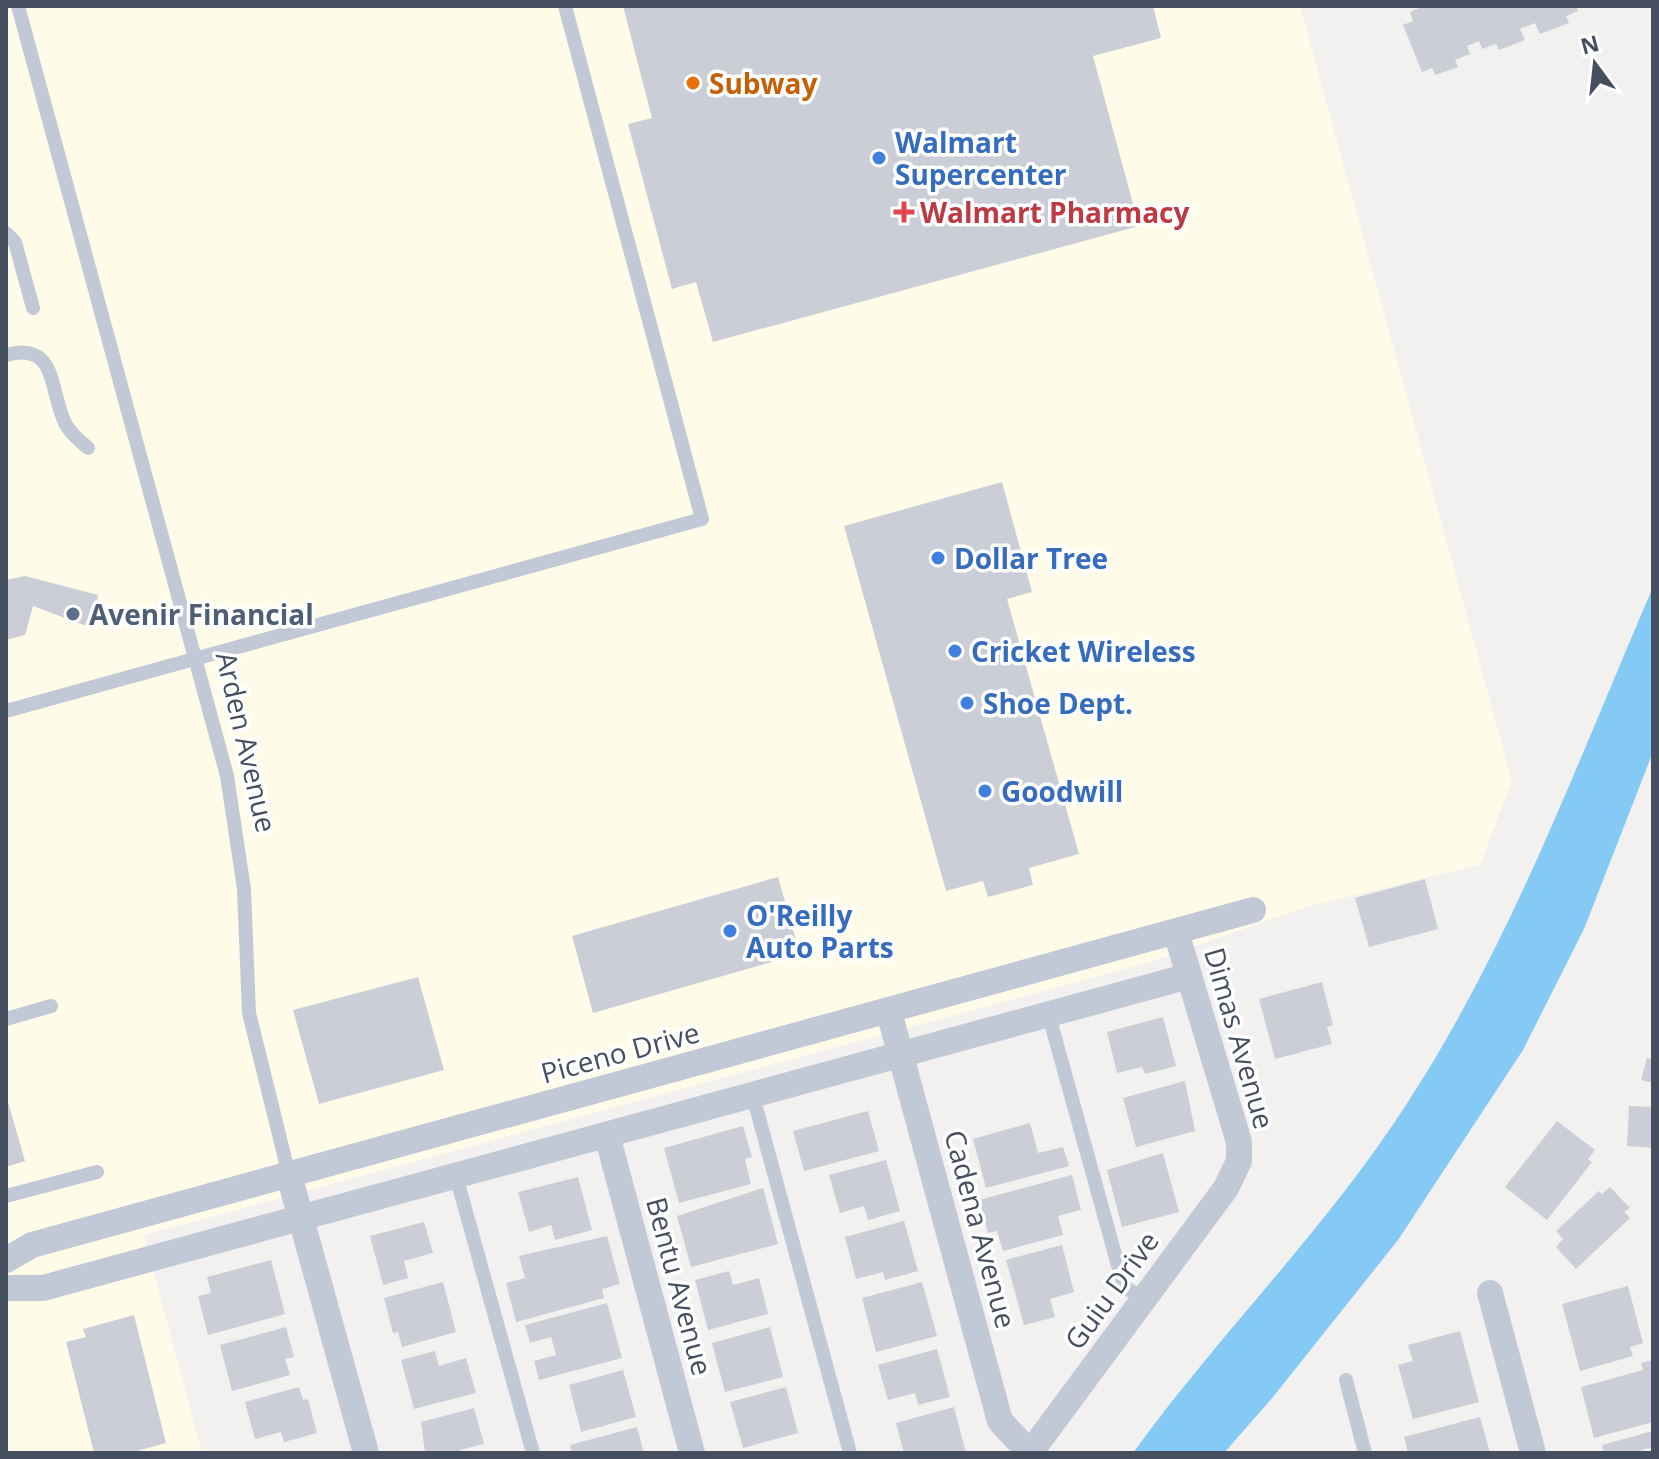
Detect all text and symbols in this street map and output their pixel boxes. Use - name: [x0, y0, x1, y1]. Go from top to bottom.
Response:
- north arrow: [1555, 24, 1635, 104]
- text: N: [1577, 27, 1602, 61]
- place label: Subway: [709, 64, 817, 102]
- marker: Subway: [684, 74, 702, 92]
- place label: Walmart Supercenter: [895, 123, 1067, 193]
- marker: Walmart Supercenter: [870, 149, 888, 167]
- place label: Walmart Pharmacy: [920, 193, 1189, 231]
- marker: Walmart Pharmacy: [895, 203, 913, 221]
- place label: Dollar Tree: [954, 539, 1108, 577]
- marker: Dollar Tree: [929, 549, 947, 567]
- place label: Avenir Financial: [89, 595, 314, 633]
- marker: Avenir Financial: [64, 605, 82, 623]
- place label: Cricket Wireless: [971, 632, 1196, 670]
- marker: Cricket Wireless: [946, 642, 964, 660]
- street label: Arden Avenue: [208, 648, 286, 836]
- place label: Shoe Dept.: [983, 684, 1133, 722]
- marker: Shoe Dept.: [958, 694, 976, 712]
- place label: Goodwill: [1001, 772, 1123, 810]
- marker: Goodwill: [976, 782, 994, 800]
- place label: O'Reilly Auto Parts: [746, 896, 894, 966]
- marker: O'Reilly Auto Parts: [721, 922, 739, 940]
- street label: Dimas Avenue: [1196, 943, 1284, 1133]
- street label: Piceno Drive: [536, 1013, 704, 1091]
- street label: Cadena Avenue: [936, 1126, 1026, 1332]
- street label: Bentu Avenue: [638, 1193, 722, 1379]
- street label: Guiu Drive: [1055, 1223, 1167, 1357]

